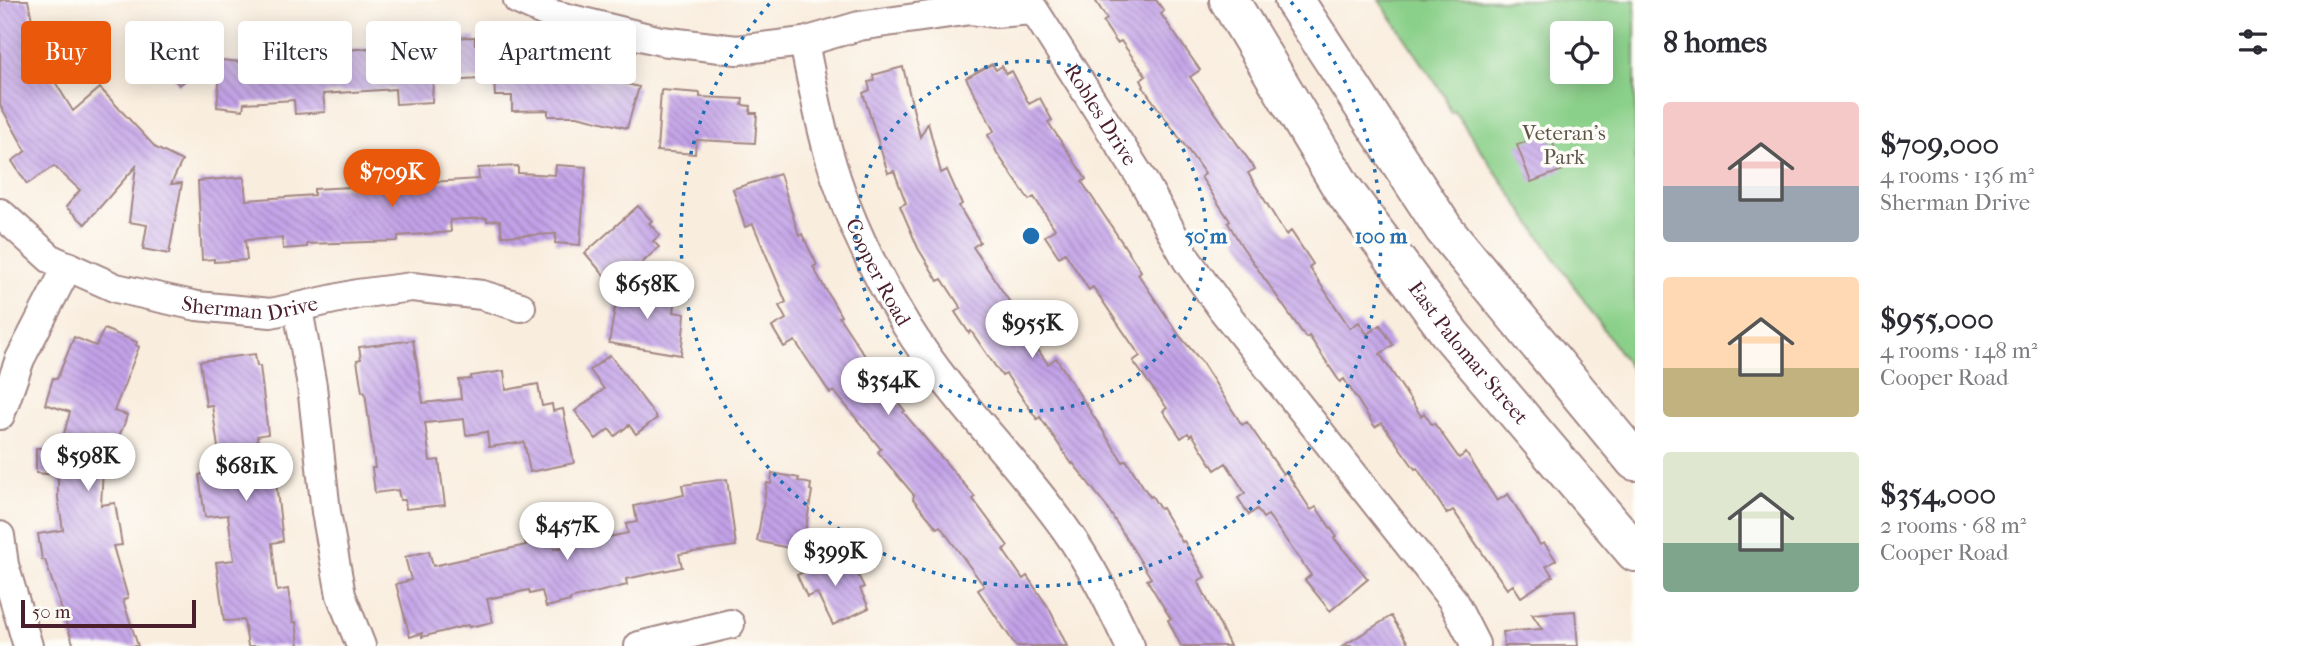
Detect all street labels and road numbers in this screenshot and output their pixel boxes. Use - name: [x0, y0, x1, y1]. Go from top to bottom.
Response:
- street label: Robles Drive: [1059, 59, 1142, 170]
- street label: Cooper Road: [841, 215, 916, 331]
- street label: East Palomar Street: [1403, 277, 1534, 429]
- street label: Sherman Drive: [179, 291, 320, 326]

